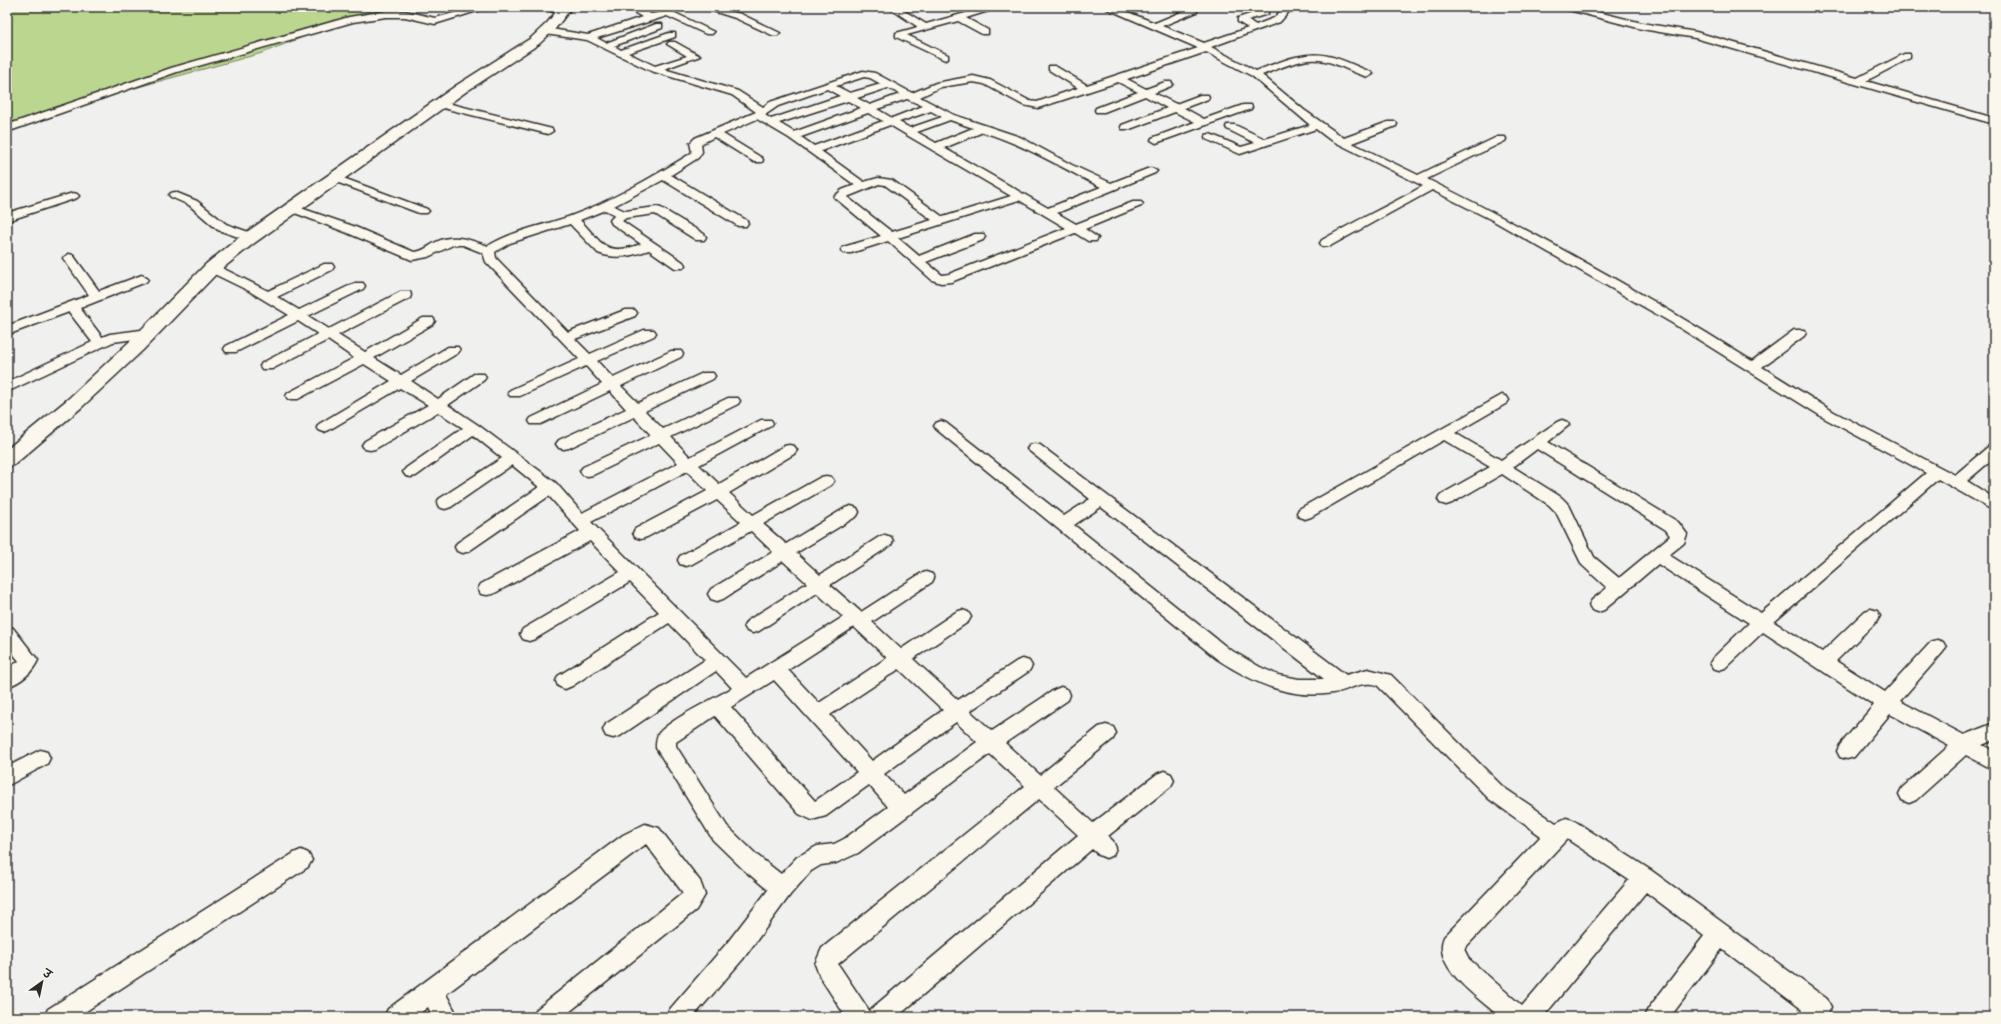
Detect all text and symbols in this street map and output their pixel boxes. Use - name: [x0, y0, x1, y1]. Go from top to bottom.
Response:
- north arrow: [22, 962, 62, 1002]
- text: उ: [40, 964, 56, 982]

